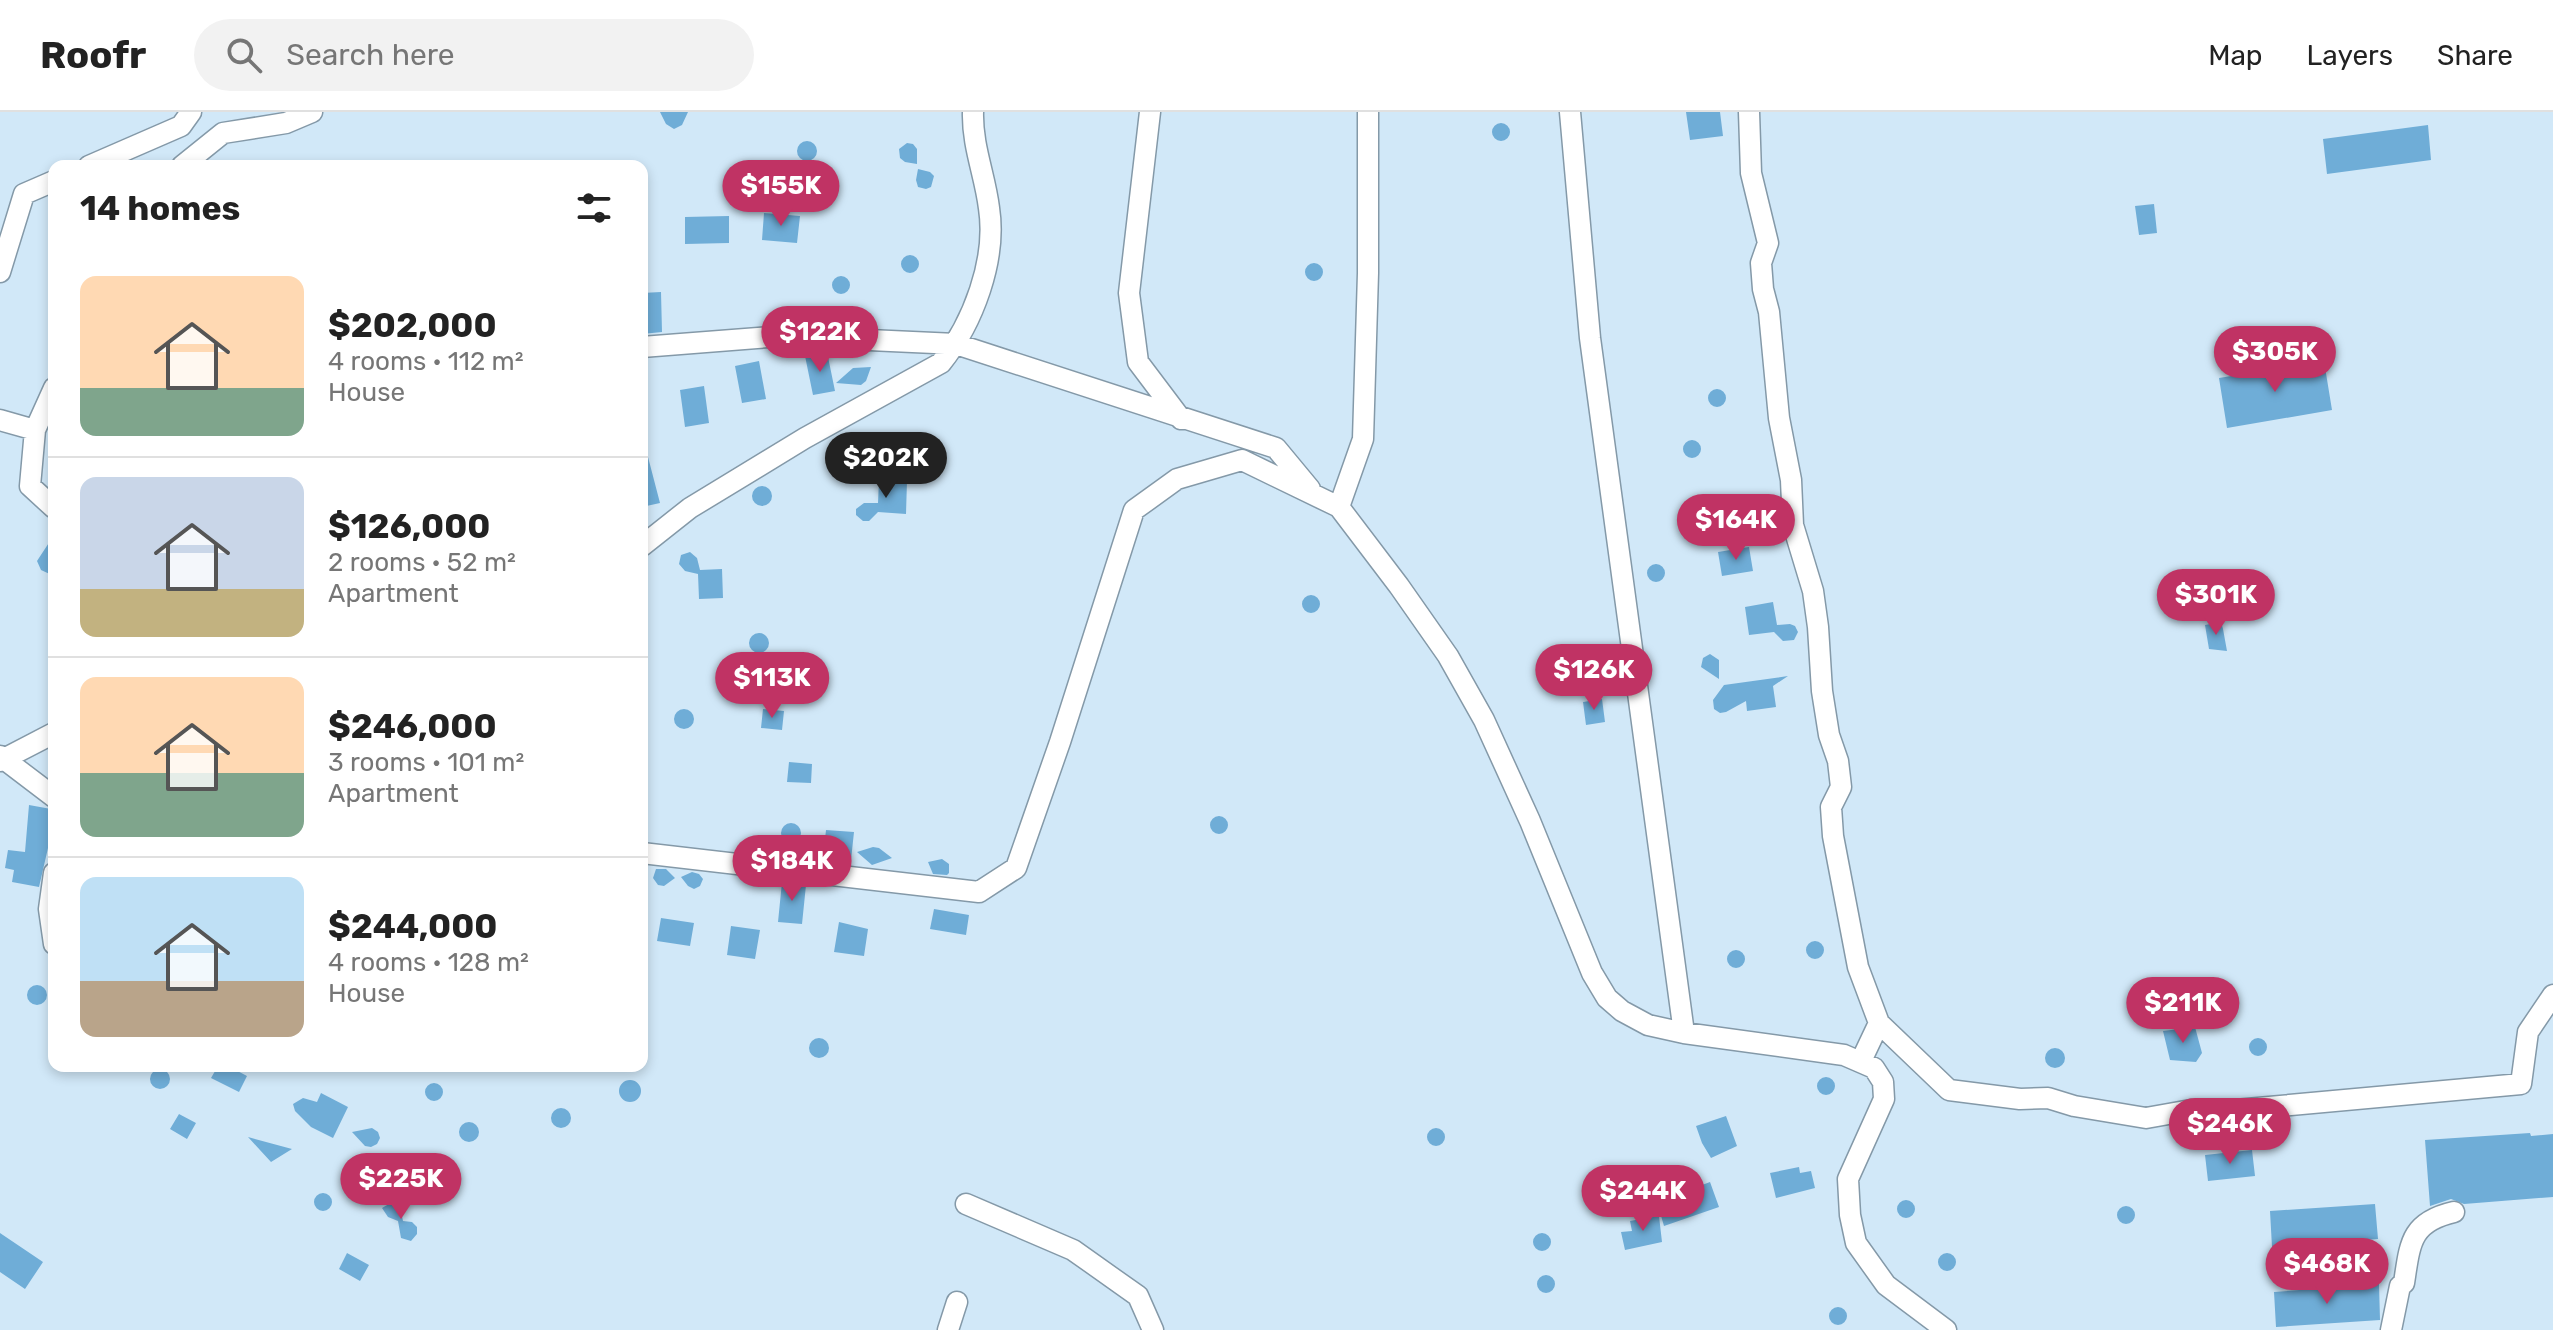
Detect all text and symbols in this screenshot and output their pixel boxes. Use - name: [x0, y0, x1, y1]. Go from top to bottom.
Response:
- search box: [194, 19, 754, 91]
- text: Roofr: [40, 32, 146, 78]
- icon: search: [222, 33, 266, 77]
- text: Search here: [286, 37, 455, 73]
- text: Map: [2208, 39, 2263, 72]
- text: Layers: [2307, 39, 2393, 72]
- text: Share: [2437, 39, 2513, 72]
- pin: $155K: [725, 160, 837, 228]
- text: $155K: [740, 170, 822, 201]
- icon: filters: [572, 186, 616, 230]
- text: 14 homes: [80, 188, 240, 229]
- text: $202,000: [328, 305, 497, 346]
- pin: $122K: [764, 306, 876, 374]
- icon: home: [144, 308, 240, 404]
- text: $122K: [779, 316, 861, 347]
- pin: $305K: [2219, 326, 2331, 394]
- text: $305K: [2232, 336, 2318, 367]
- text: 4 rooms · 112 m²: [328, 346, 524, 377]
- text: House: [328, 377, 405, 408]
- pin: $202K: [830, 432, 942, 500]
- text: $202K: [843, 442, 929, 473]
- pin: $164K: [1680, 494, 1792, 562]
- text: $164K: [1695, 504, 1777, 535]
- text: $126,000: [328, 506, 490, 547]
- icon: home: [144, 509, 240, 605]
- text: 2 rooms · 52 m²: [328, 547, 516, 578]
- pin: $301K: [2160, 569, 2272, 637]
- text: Apartment: [328, 578, 459, 609]
- text: $301K: [2175, 579, 2257, 610]
- pin: $126K: [1538, 644, 1650, 712]
- pin: $113K: [716, 652, 828, 720]
- text: $126K: [1553, 654, 1635, 685]
- text: $113K: [733, 662, 811, 693]
- text: $246,000: [328, 706, 497, 747]
- icon: home: [144, 709, 240, 805]
- text: 3 rooms · 101 m²: [328, 747, 524, 778]
- text: Apartment: [328, 778, 459, 809]
- pin: $184K: [736, 835, 848, 903]
- text: $184K: [751, 845, 833, 876]
- text: $244,000: [328, 906, 497, 947]
- icon: home: [144, 909, 240, 1005]
- text: 4 rooms · 128 m²: [328, 947, 529, 978]
- pin: $211K: [2127, 977, 2239, 1045]
- text: House: [328, 978, 405, 1009]
- text: $211K: [2144, 987, 2222, 1018]
- pin: $246K: [2174, 1098, 2286, 1166]
- text: $246K: [2187, 1108, 2273, 1139]
- pin: $225K: [345, 1153, 457, 1221]
- text: $225K: [358, 1163, 444, 1194]
- pin: $244K: [1587, 1165, 1699, 1233]
- text: $244K: [1600, 1175, 1686, 1206]
- pin: $468K: [2271, 1238, 2383, 1306]
- text: $468K: [2284, 1248, 2370, 1279]

